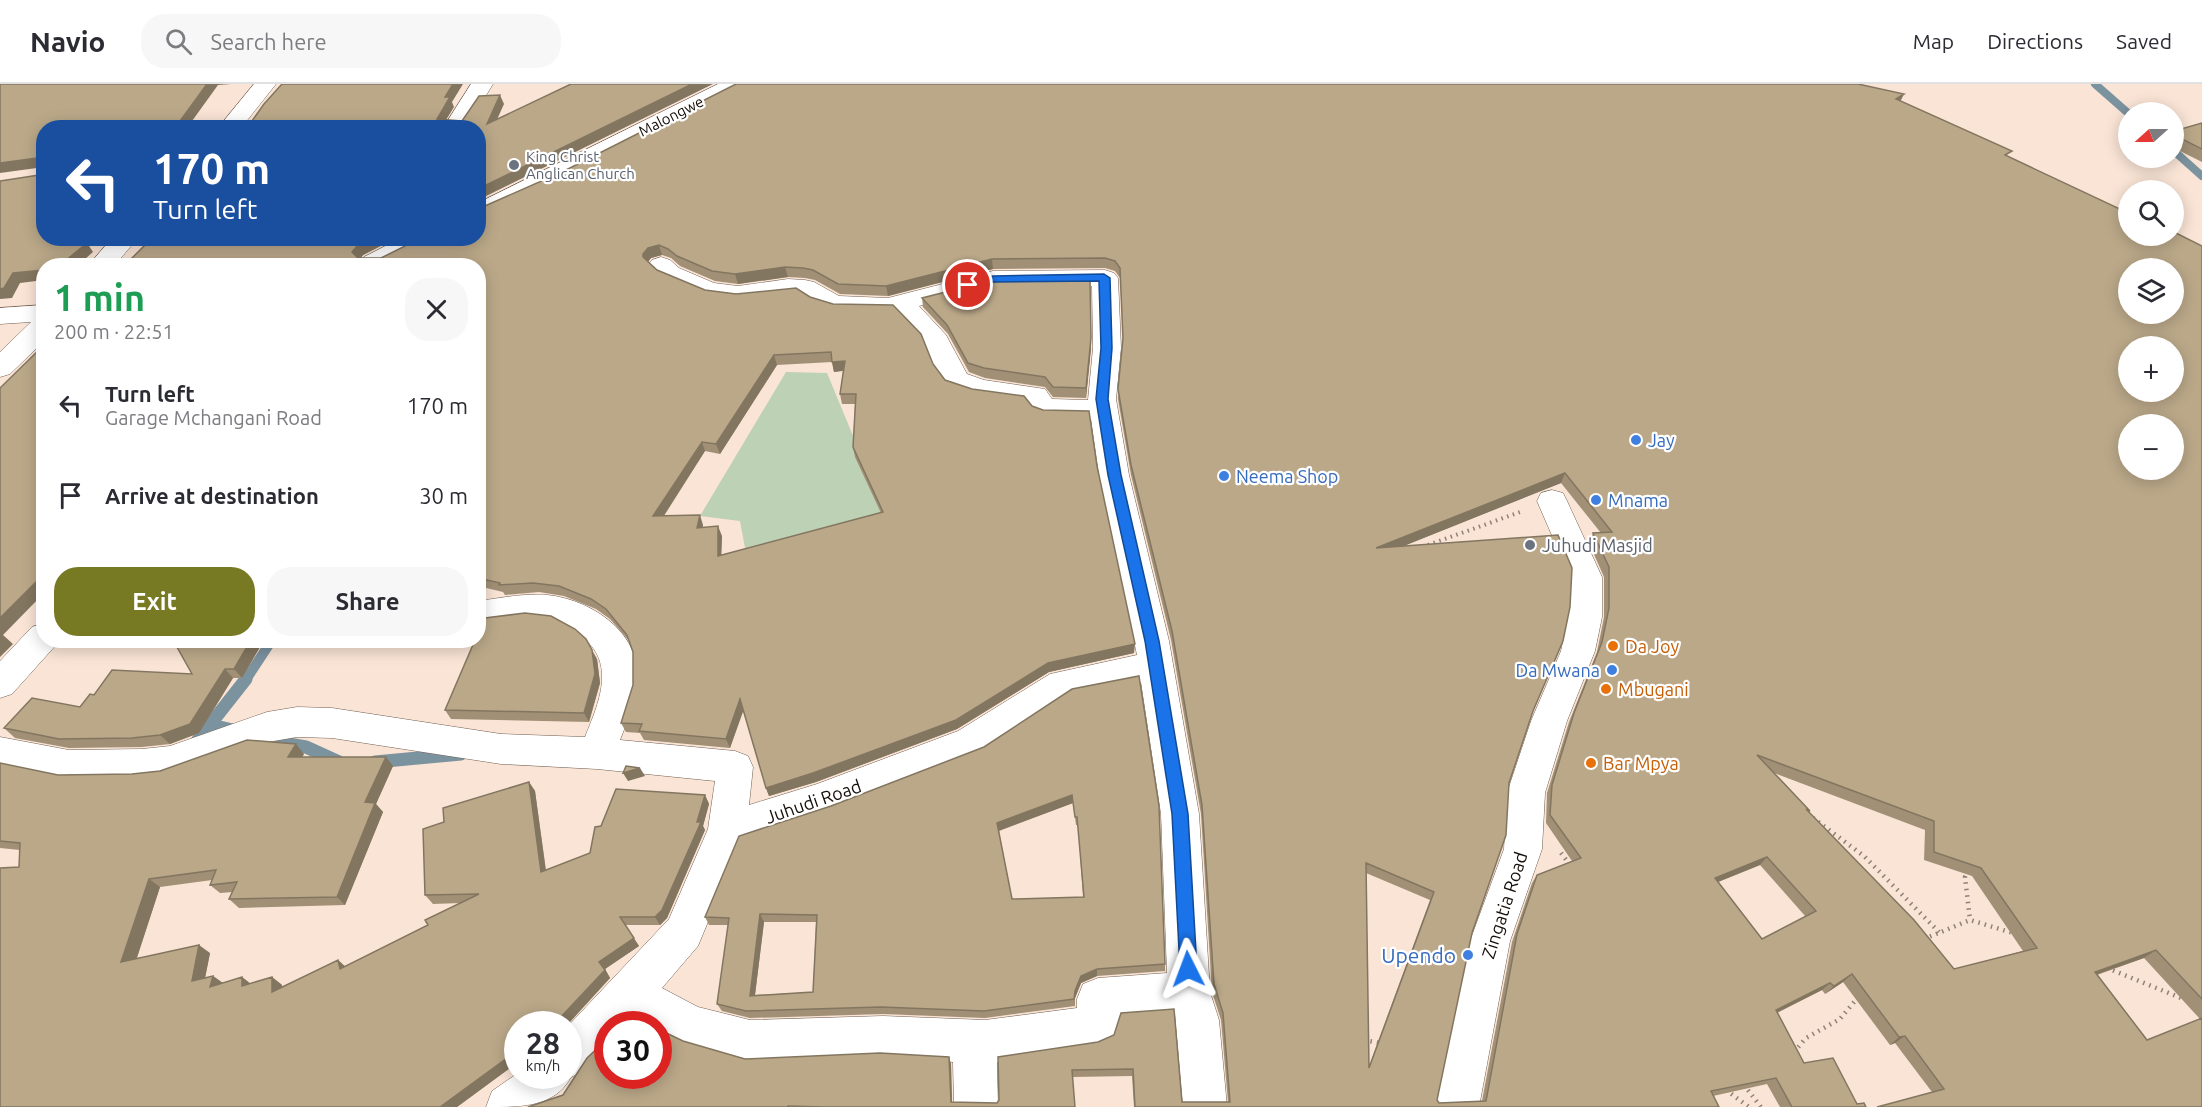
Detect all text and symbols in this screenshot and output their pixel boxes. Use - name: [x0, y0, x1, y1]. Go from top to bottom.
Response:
- search box: [141, 14, 561, 68]
- icon: search: [162, 25, 195, 58]
- text: Navio: [30, 26, 105, 57]
- text: Search here: [210, 29, 327, 54]
- text: Map: [1913, 29, 1954, 53]
- text: Directions: [1987, 29, 2083, 53]
- text: Saved: [2116, 29, 2172, 53]
- street label: Malongwe: [636, 92, 706, 140]
- north arrow: [2118, 102, 2184, 168]
- map controls: [2118, 102, 2184, 480]
- icon: left: [54, 144, 132, 222]
- text: 170 m: [153, 145, 270, 192]
- place label: King Christ Anglican Church: [526, 148, 635, 182]
- marker: King Christ Anglican Church: [507, 158, 521, 172]
- button: search: [2118, 180, 2184, 246]
- text: Turn left: [153, 194, 257, 224]
- button: layers: [2118, 258, 2184, 324]
- pin: [942, 259, 993, 310]
- icon: arrive: [951, 268, 984, 301]
- text: 1 min: [54, 277, 145, 318]
- button: close: [405, 278, 468, 341]
- text: 200 m · 22:51: [54, 320, 174, 343]
- button: +: [2118, 336, 2184, 402]
- text: Turn left: [105, 381, 195, 406]
- icon: left: [54, 389, 87, 422]
- text: 170 m: [407, 393, 468, 418]
- text: Garage Mchangani Road: [105, 406, 322, 429]
- button: −: [2118, 414, 2184, 480]
- place label: Jay: [1648, 430, 1675, 450]
- marker: Jay: [1629, 433, 1643, 447]
- place label: Neema Shop: [1236, 466, 1338, 486]
- marker: Neema Shop: [1217, 469, 1231, 483]
- icon: arrive: [54, 479, 87, 512]
- text: Arrive at destination: [105, 483, 319, 508]
- text: 30 m: [419, 483, 468, 508]
- place label: Mnama: [1608, 490, 1668, 510]
- marker: Mnama: [1589, 493, 1603, 507]
- place label: Juhudi Masjid: [1542, 535, 1653, 555]
- marker: Juhudi Masjid: [1523, 538, 1537, 552]
- button: Exit: [54, 567, 255, 636]
- button: Share: [267, 567, 468, 636]
- place label: Da Joy: [1625, 636, 1679, 656]
- marker: Da Joy: [1606, 639, 1620, 653]
- place label: Da Mwana: [1516, 660, 1600, 680]
- marker: Da Mwana: [1605, 663, 1619, 677]
- place label: Mbugani: [1618, 679, 1689, 699]
- marker: Mbugani: [1599, 682, 1613, 696]
- place label: Bar Mpya: [1603, 753, 1679, 773]
- marker: Bar Mpya: [1584, 756, 1598, 770]
- street label: Juhudi Road: [762, 775, 864, 827]
- street label: Zingatia Road: [1477, 849, 1531, 961]
- position arrow: [1156, 937, 1220, 1001]
- place label: Upendo: [1381, 943, 1456, 967]
- marker: Upendo: [1461, 948, 1475, 962]
- speed limit sign: 30: [594, 1011, 672, 1089]
- text: 28: [526, 1026, 560, 1060]
- text: km/h: [526, 1057, 560, 1074]

